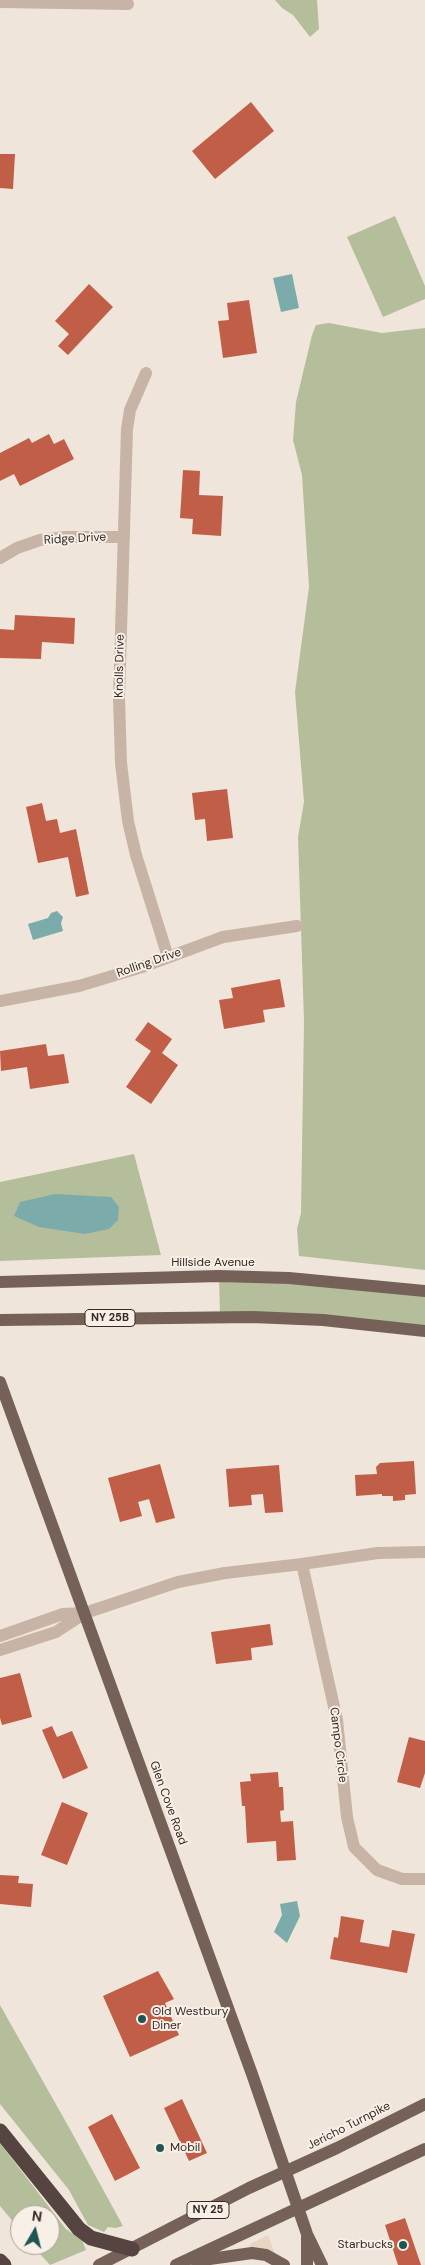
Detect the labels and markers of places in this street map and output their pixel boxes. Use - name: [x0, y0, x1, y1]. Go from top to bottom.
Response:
- place label: Old Westbury Diner: [152, 2005, 228, 2033]
- marker: Old Westbury Diner: [136, 2013, 148, 2025]
- place label: Mobil: [170, 2141, 200, 2155]
- marker: Mobil: [154, 2142, 166, 2154]
- place label: Starbucks: [337, 2238, 393, 2252]
- marker: Starbucks: [397, 2239, 409, 2251]

